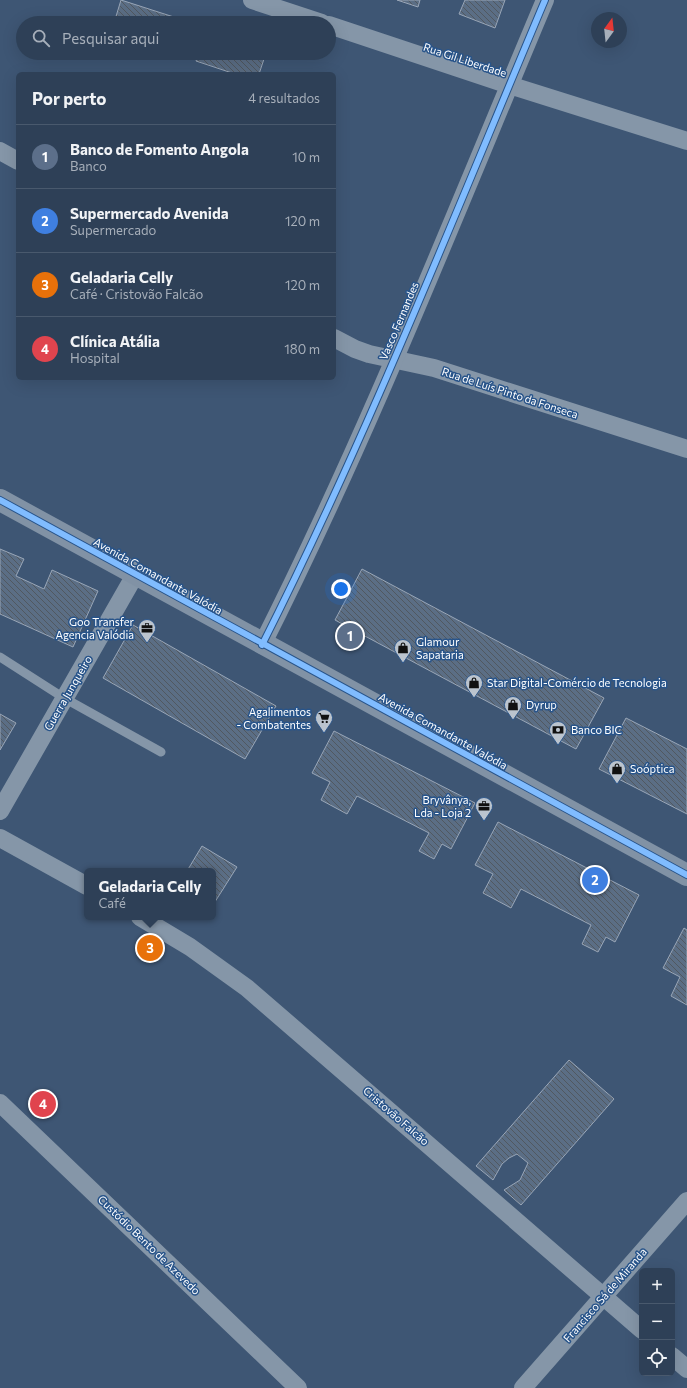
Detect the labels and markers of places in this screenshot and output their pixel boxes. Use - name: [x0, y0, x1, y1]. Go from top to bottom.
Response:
- place label: Goo Transfer Agencia Valódia: [56, 615, 135, 641]
- office icon: Goo Transfer Agencia Valódia: [137, 618, 157, 643]
- pin: 1: [337, 621, 363, 651]
- place label: Glamour Sapataria: [416, 635, 464, 661]
- shop icon: Glamour Sapataria: [393, 638, 413, 663]
- shop icon: Star Digital-Comércio de Tecnologia: [464, 673, 484, 698]
- place label: Star Digital-Comércio de Tecnologia: [487, 676, 667, 689]
- shop icon: Dyrup: [503, 695, 523, 720]
- place label: Dyrup: [526, 698, 557, 711]
- place label: Agalimentos - Combatentes: [237, 705, 311, 731]
- supermarket icon: Agalimentos - Combatentes: [314, 708, 334, 733]
- bank icon: Banco BIC: [548, 720, 568, 745]
- place label: Banco BIC: [571, 723, 622, 736]
- shop icon: Soóptica: [607, 759, 627, 784]
- place label: Soóptica: [630, 762, 675, 775]
- place label: Bryvânya, Lda - Loja 2: [414, 793, 471, 819]
- office icon: Bryvânya, Lda - Loja 2: [474, 796, 494, 821]
- pin: 2: [582, 865, 608, 895]
- pin: 3: [137, 933, 163, 963]
- pin: 4: [30, 1089, 56, 1119]

